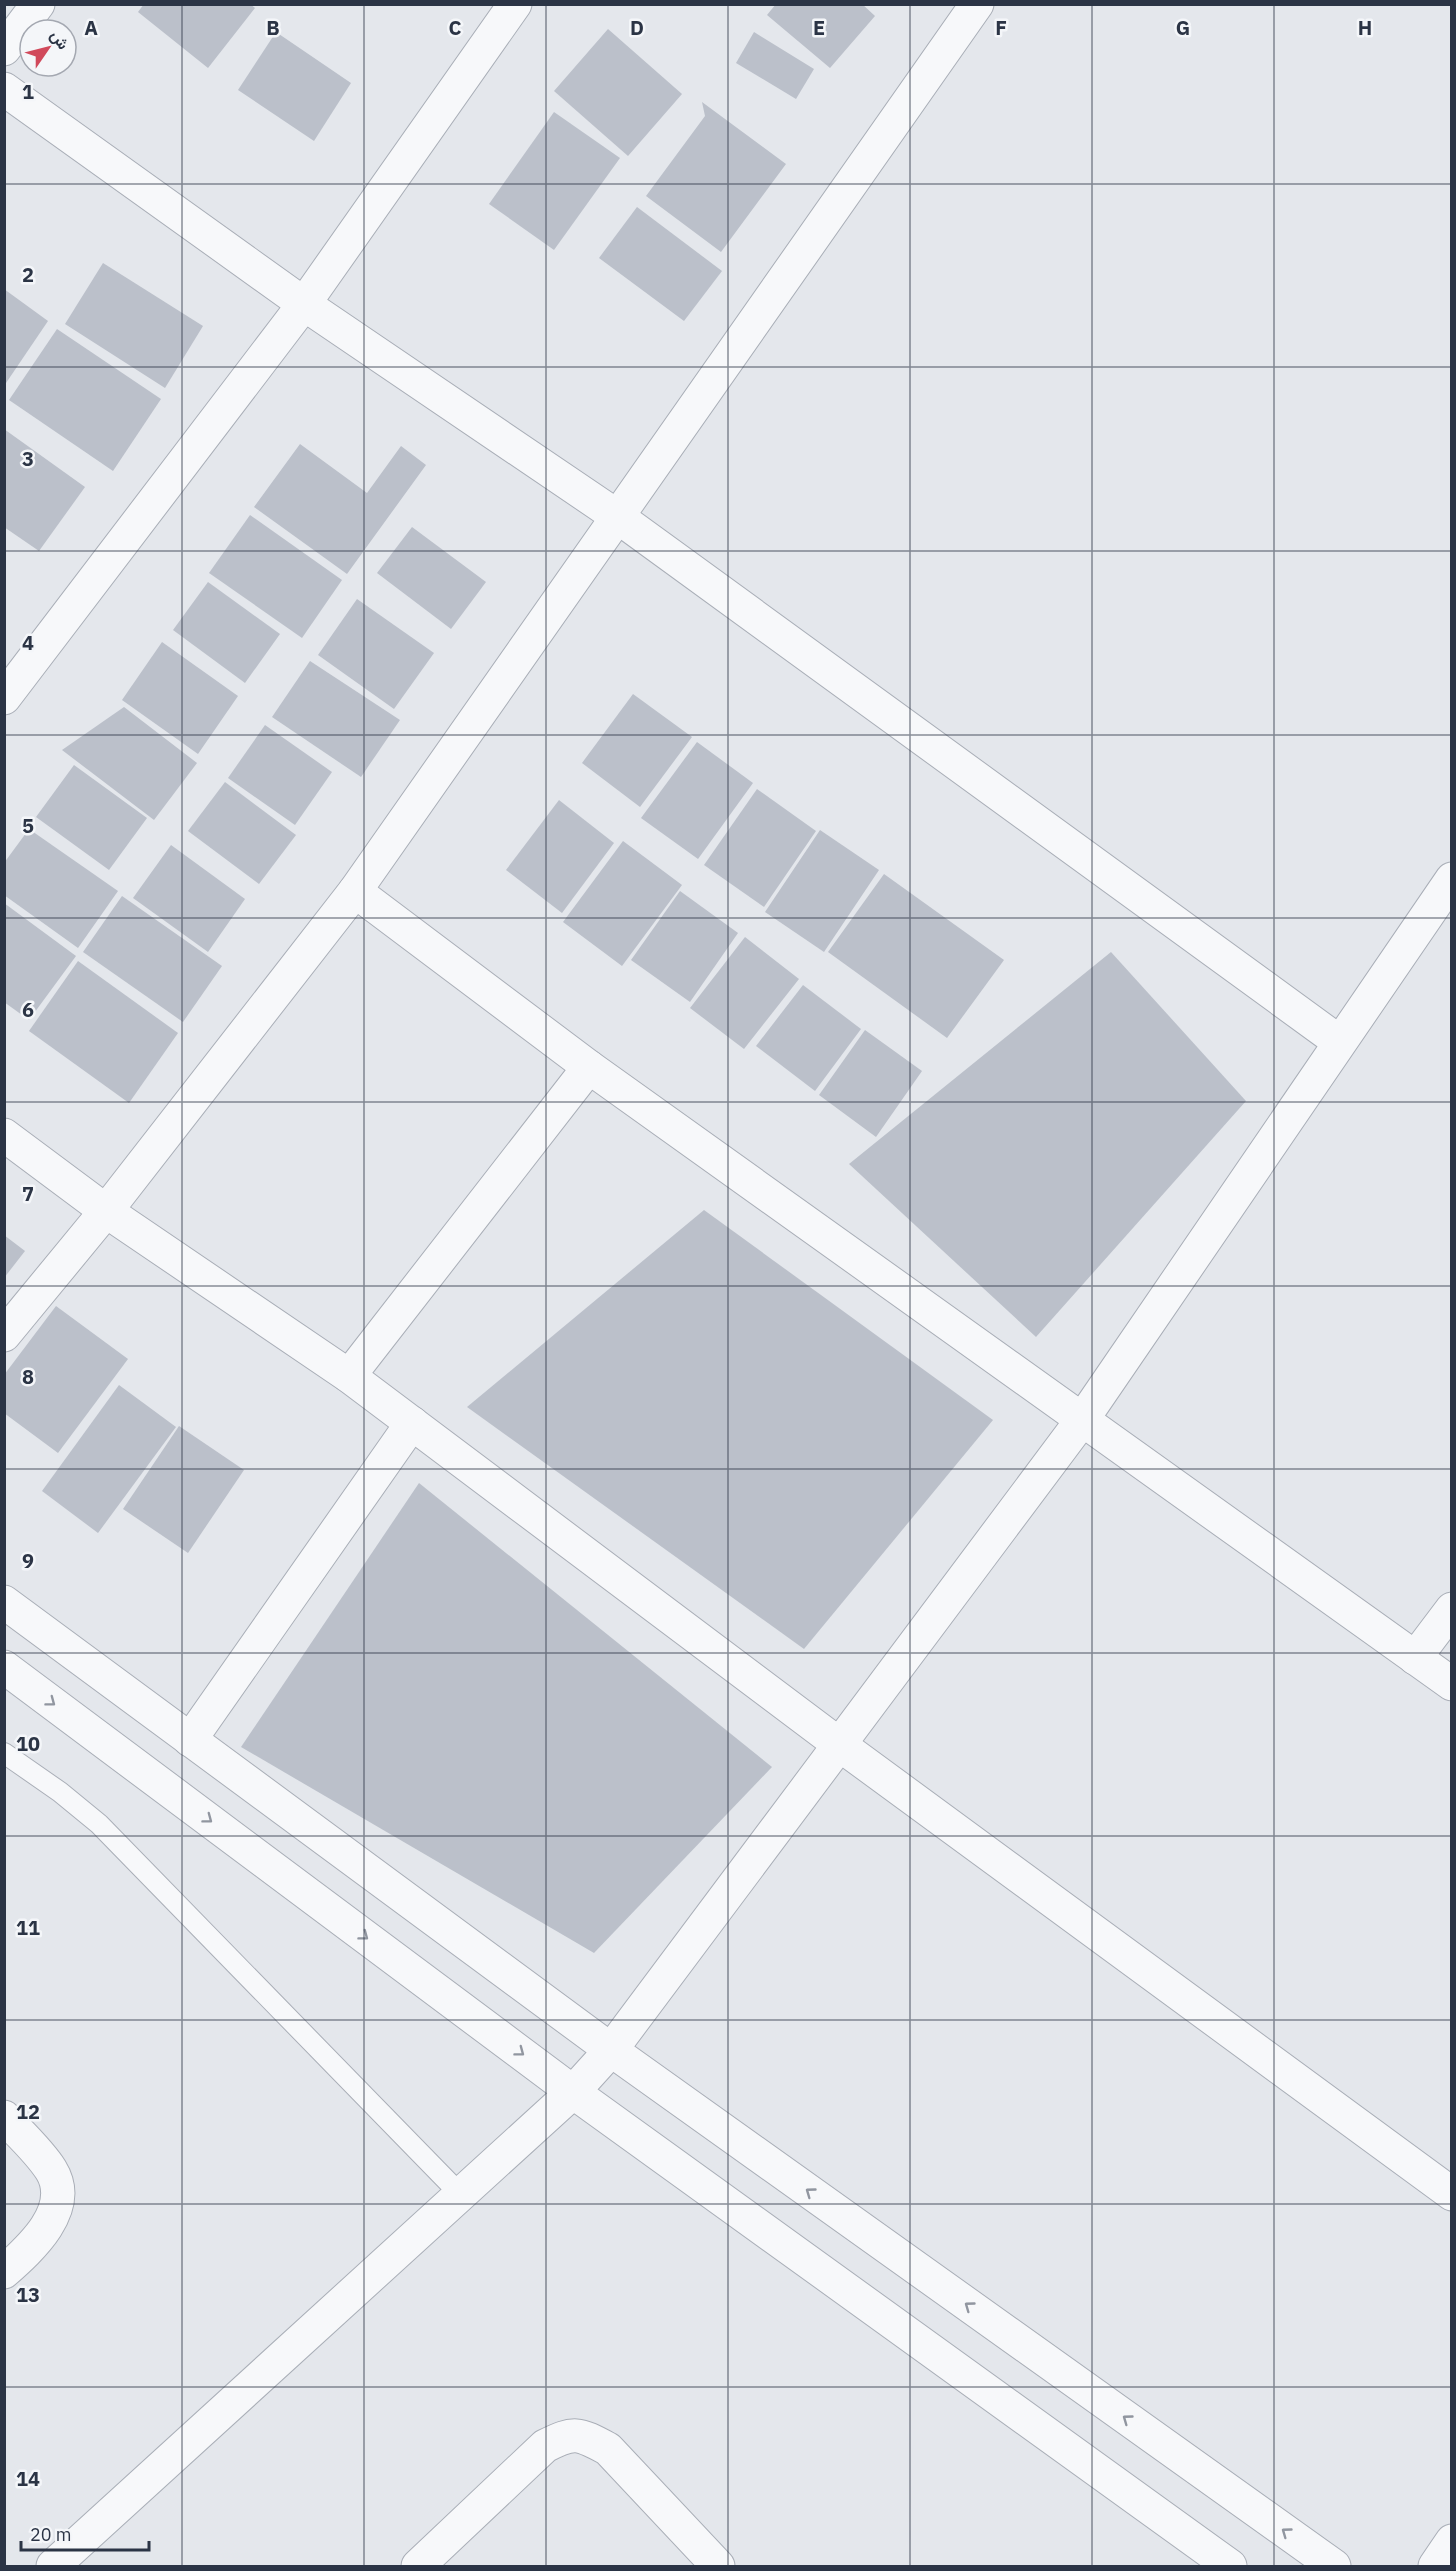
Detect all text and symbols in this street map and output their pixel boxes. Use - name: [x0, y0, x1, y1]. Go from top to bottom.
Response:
- text: A: [84, 14, 98, 41]
- text: B: [266, 14, 280, 41]
- text: C: [448, 14, 462, 41]
- text: D: [630, 14, 644, 41]
- text: E: [813, 14, 825, 41]
- text: F: [995, 14, 1007, 41]
- text: G: [1176, 14, 1190, 41]
- text: H: [1358, 14, 1372, 41]
- north arrow: [18, 18, 78, 78]
- text: ش: [47, 26, 74, 53]
- text: 1: [22, 78, 34, 105]
- text: 2: [22, 261, 34, 288]
- text: 3: [22, 445, 34, 472]
- text: 4: [22, 629, 34, 656]
- text: 5: [22, 812, 34, 839]
- text: 6: [22, 996, 34, 1023]
- text: 7: [22, 1180, 34, 1207]
- text: 8: [22, 1363, 34, 1390]
- text: 9: [22, 1547, 34, 1574]
- one-way arrow: [45, 1695, 56, 1706]
- text: 10: [16, 1730, 40, 1757]
- one-way arrow: [201, 1812, 212, 1823]
- text: 11: [16, 1914, 40, 1941]
- one-way arrow: [357, 1928, 368, 1939]
- one-way arrow: [514, 2045, 525, 2056]
- text: 12: [16, 2098, 40, 2125]
- one-way arrow: [806, 2188, 817, 2199]
- text: 13: [16, 2281, 40, 2308]
- one-way arrow: [964, 2302, 975, 2313]
- one-way arrow: [1123, 2415, 1134, 2426]
- text: 14: [16, 2465, 40, 2492]
- scale bar: [21, 2514, 148, 2552]
- text: 20 m: [30, 2523, 72, 2546]
- one-way arrow: [1282, 2529, 1293, 2540]

